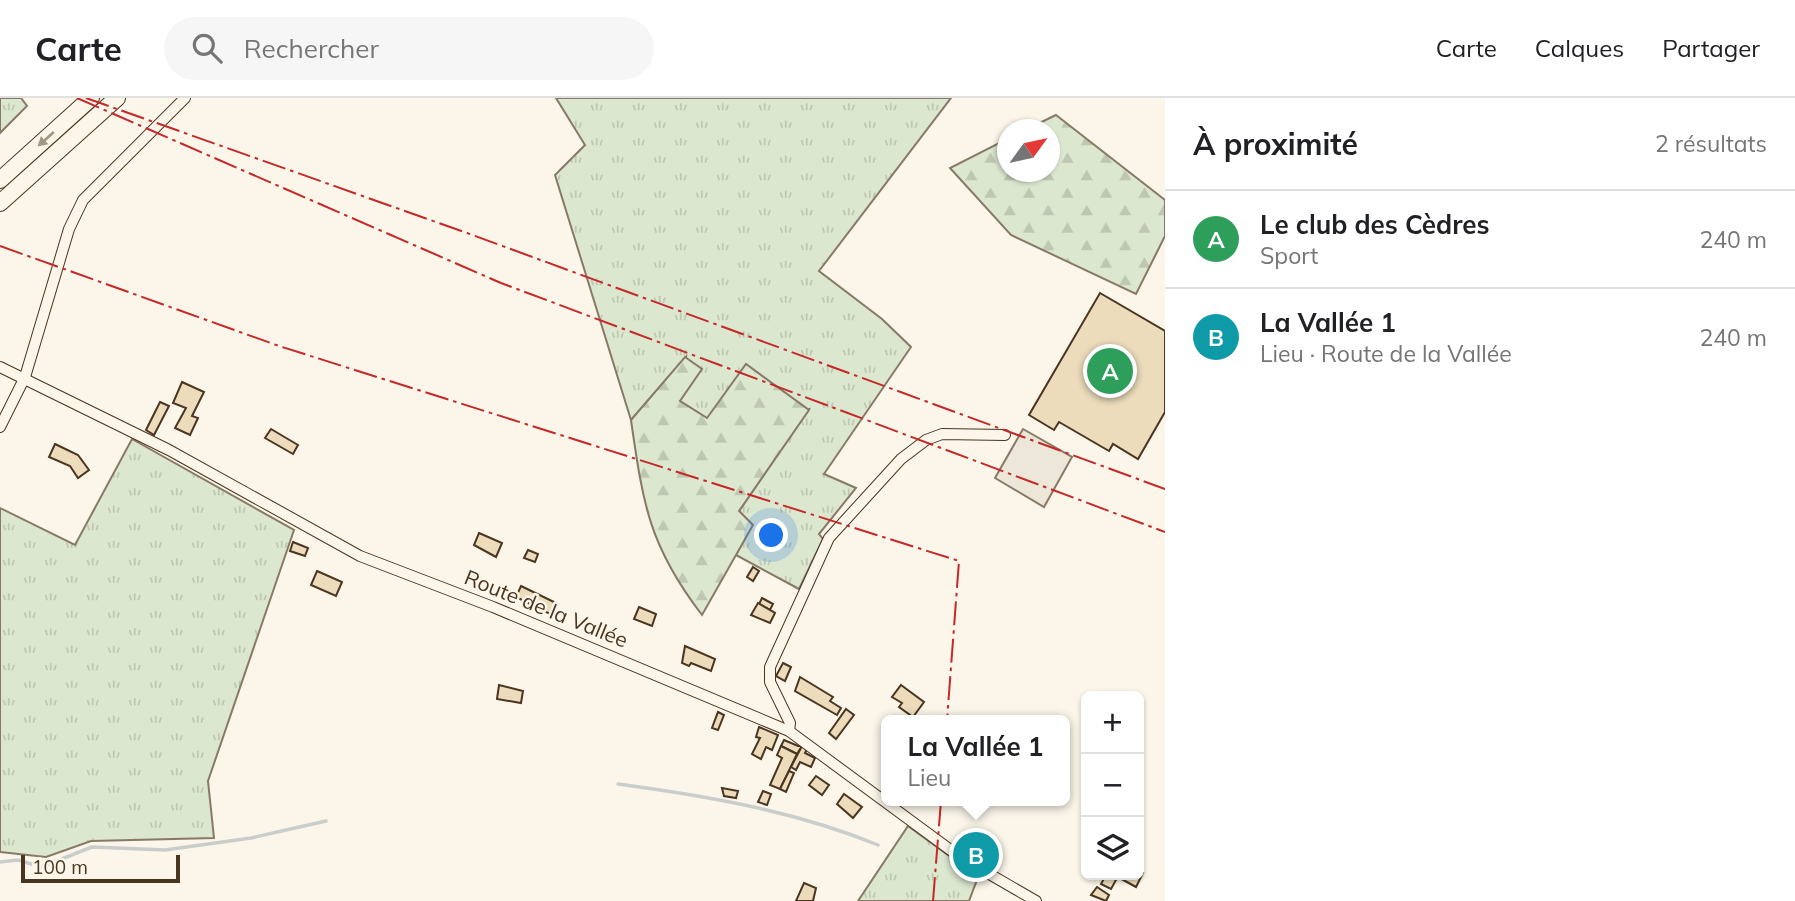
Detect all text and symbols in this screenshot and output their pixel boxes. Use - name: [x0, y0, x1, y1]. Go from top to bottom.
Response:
- search box: [164, 17, 654, 80]
- text: Carte: [35, 28, 122, 69]
- icon: search: [188, 29, 226, 67]
- text: Rechercher: [244, 32, 379, 65]
- text: Carte: [1436, 33, 1497, 63]
- text: Calques: [1535, 33, 1624, 63]
- text: Partager: [1662, 33, 1760, 63]
- north arrow: [997, 119, 1060, 182]
- text: À proximité: [1193, 125, 1358, 163]
- text: 2 résultats: [1655, 129, 1767, 158]
- one-way arrow: [37, 131, 55, 147]
- text: Le club des Cèdres: [1260, 208, 1490, 241]
- text: A: [1207, 225, 1225, 254]
- text: 240 m: [1699, 225, 1767, 254]
- text: Sport: [1260, 241, 1318, 270]
- text: La Vallée 1: [1260, 306, 1396, 339]
- text: B: [1208, 323, 1224, 352]
- text: 240 m: [1699, 323, 1767, 352]
- text: Lieu · Route de la Vallée: [1260, 339, 1512, 368]
- pin: A: [1087, 345, 1133, 397]
- your location: [754, 518, 788, 552]
- street label: Route de la Vallée: [461, 563, 632, 653]
- map controls: [1081, 691, 1144, 880]
- button: +: [1081, 691, 1144, 754]
- popup: [881, 715, 1070, 806]
- text: La Vallée 1: [908, 730, 1043, 763]
- button: −: [1081, 754, 1144, 817]
- text: Lieu: [908, 763, 951, 792]
- button: layers: [1081, 817, 1144, 880]
- pin: B: [953, 829, 999, 881]
- scale bar: [21, 852, 180, 884]
- text: 100 m: [32, 855, 88, 879]

